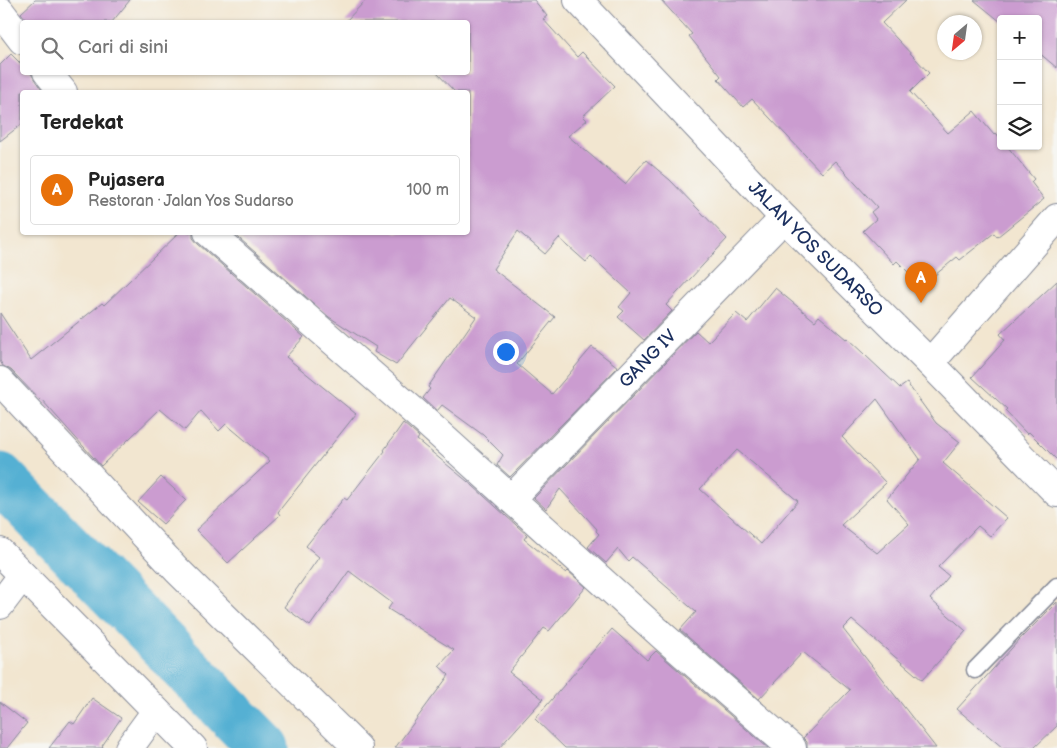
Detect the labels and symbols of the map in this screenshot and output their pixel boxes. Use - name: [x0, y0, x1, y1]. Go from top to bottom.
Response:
- north arrow: [937, 15, 982, 60]
- street label: JALAN YOS SUDARSO: [744, 177, 887, 321]
- pin: A: [905, 262, 937, 303]
- street label: GANG IV: [615, 325, 680, 392]
- your location: [493, 339, 519, 365]

